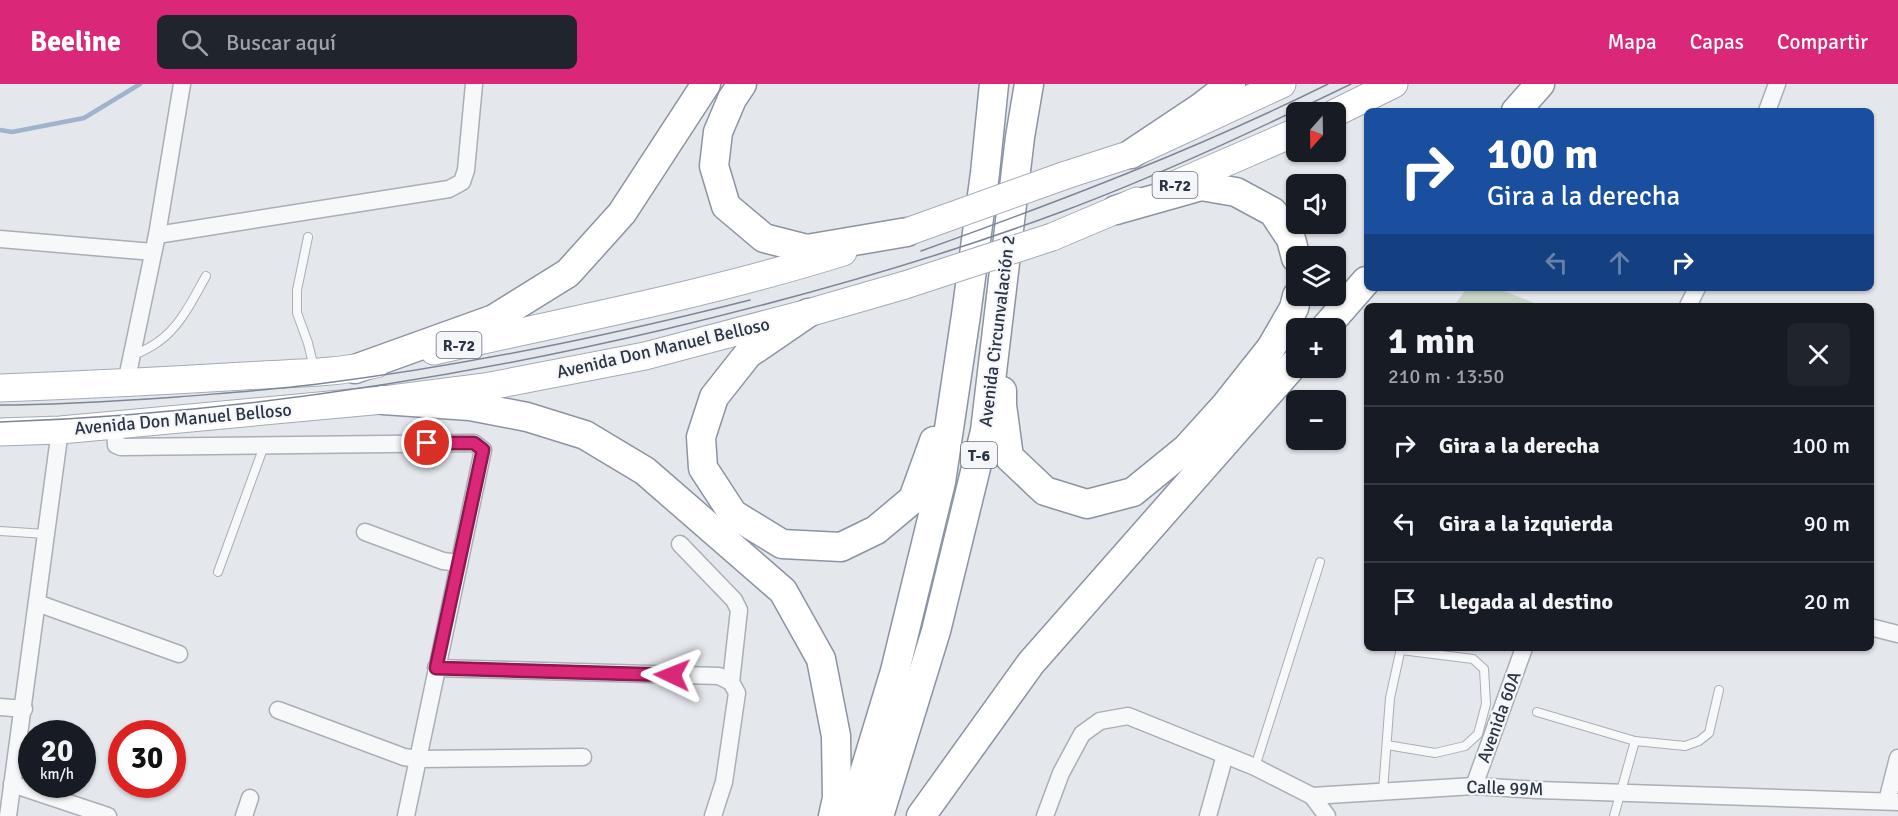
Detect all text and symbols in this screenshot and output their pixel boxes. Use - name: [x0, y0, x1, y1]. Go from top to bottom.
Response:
- search box: [157, 15, 577, 69]
- text: Beeline: [30, 25, 121, 59]
- icon: search: [178, 26, 211, 59]
- text: Buscar aquí: [226, 29, 336, 56]
- text: Mapa: [1607, 29, 1657, 55]
- text: Capas: [1690, 29, 1744, 55]
- text: Compartir: [1777, 29, 1868, 55]
- north arrow: [1286, 102, 1346, 162]
- map controls: [1286, 102, 1346, 450]
- text: 100 m: [1487, 129, 1598, 180]
- icon: right: [1388, 132, 1466, 210]
- road number: R-72: [1152, 172, 1198, 198]
- button: sound: [1286, 174, 1346, 234]
- text: Gira a la derecha: [1487, 180, 1680, 213]
- street label: Avenida Circunvalación 2: [974, 234, 1020, 428]
- button: layers: [1286, 246, 1346, 306]
- icon: left: [1540, 246, 1573, 279]
- icon: ahead: [1603, 246, 1636, 279]
- icon: right: [1666, 246, 1699, 279]
- street label: Avenida Don Manuel Belloso: [554, 313, 772, 383]
- button: +: [1286, 318, 1346, 378]
- text: 1 min: [1388, 319, 1475, 364]
- button: close: [1787, 323, 1850, 386]
- road number: R-72: [436, 332, 482, 358]
- text: 210 m · 13:50: [1388, 364, 1504, 389]
- button: −: [1286, 390, 1346, 450]
- street label: Avenida Don Manuel Belloso: [73, 399, 293, 439]
- pin: [401, 417, 452, 468]
- icon: arrive: [410, 426, 443, 459]
- icon: right: [1388, 429, 1421, 462]
- text: Gira a la derecha: [1439, 432, 1600, 459]
- text: 100 m: [1792, 432, 1850, 459]
- road number: T-6: [961, 442, 997, 468]
- icon: left: [1388, 507, 1421, 540]
- text: Gira a la izquierda: [1439, 510, 1613, 537]
- text: 90 m: [1804, 510, 1850, 537]
- icon: arrive: [1388, 585, 1421, 618]
- text: Llegada al destino: [1439, 588, 1613, 615]
- text: 20 m: [1804, 588, 1850, 615]
- position arrow: [640, 643, 704, 707]
- street label: Avenida 60A: [1472, 668, 1526, 766]
- speed limit sign: 30: [108, 720, 186, 798]
- text: 20: [41, 733, 73, 770]
- text: km/h: [40, 765, 74, 783]
- street label: Calle 99M: [1466, 776, 1544, 800]

